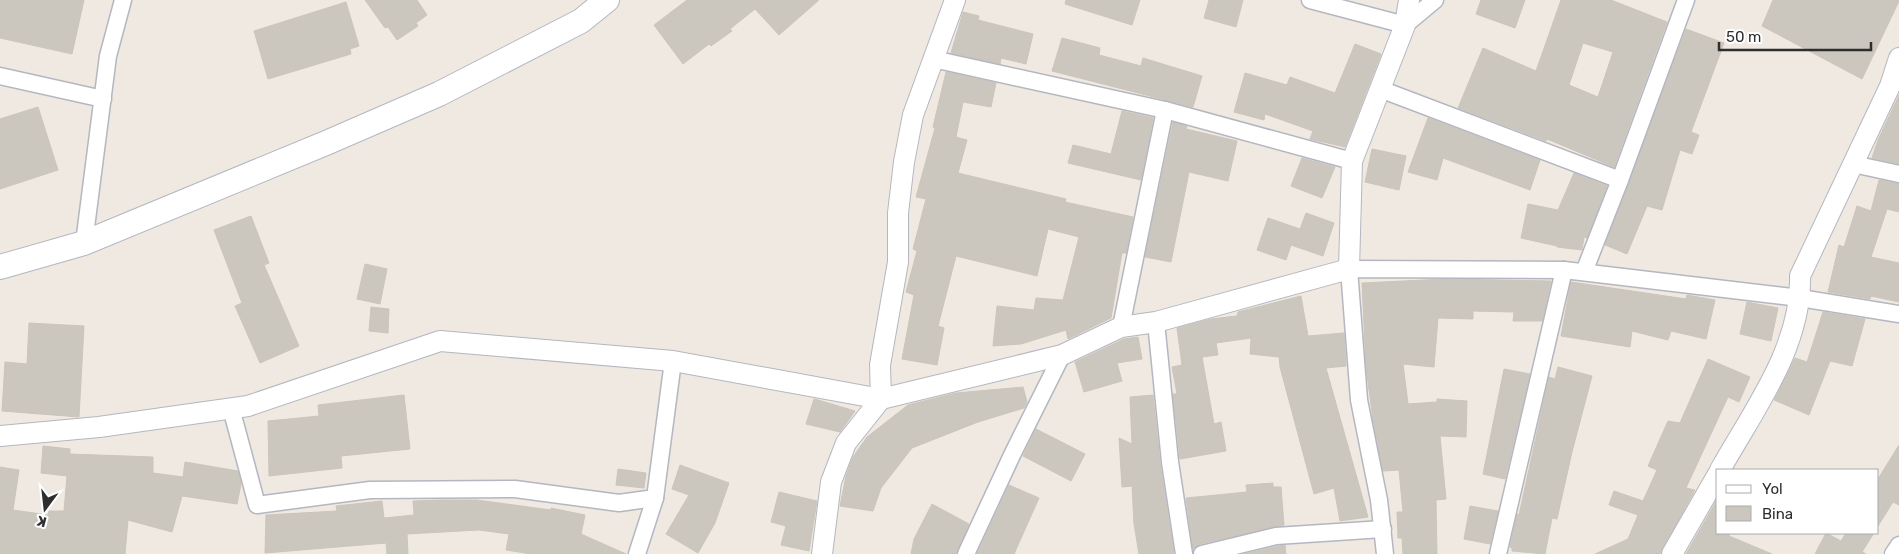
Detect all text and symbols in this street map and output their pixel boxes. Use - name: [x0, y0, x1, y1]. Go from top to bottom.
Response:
- scale bar: [1719, 20, 1872, 52]
- text: 50 m: [1726, 28, 1761, 46]
- legend: [1716, 469, 1879, 534]
- text: Yol: [1762, 480, 1783, 498]
- north arrow: [20, 484, 70, 534]
- text: Bina: [1762, 505, 1793, 523]
- text: K: [34, 511, 48, 530]

